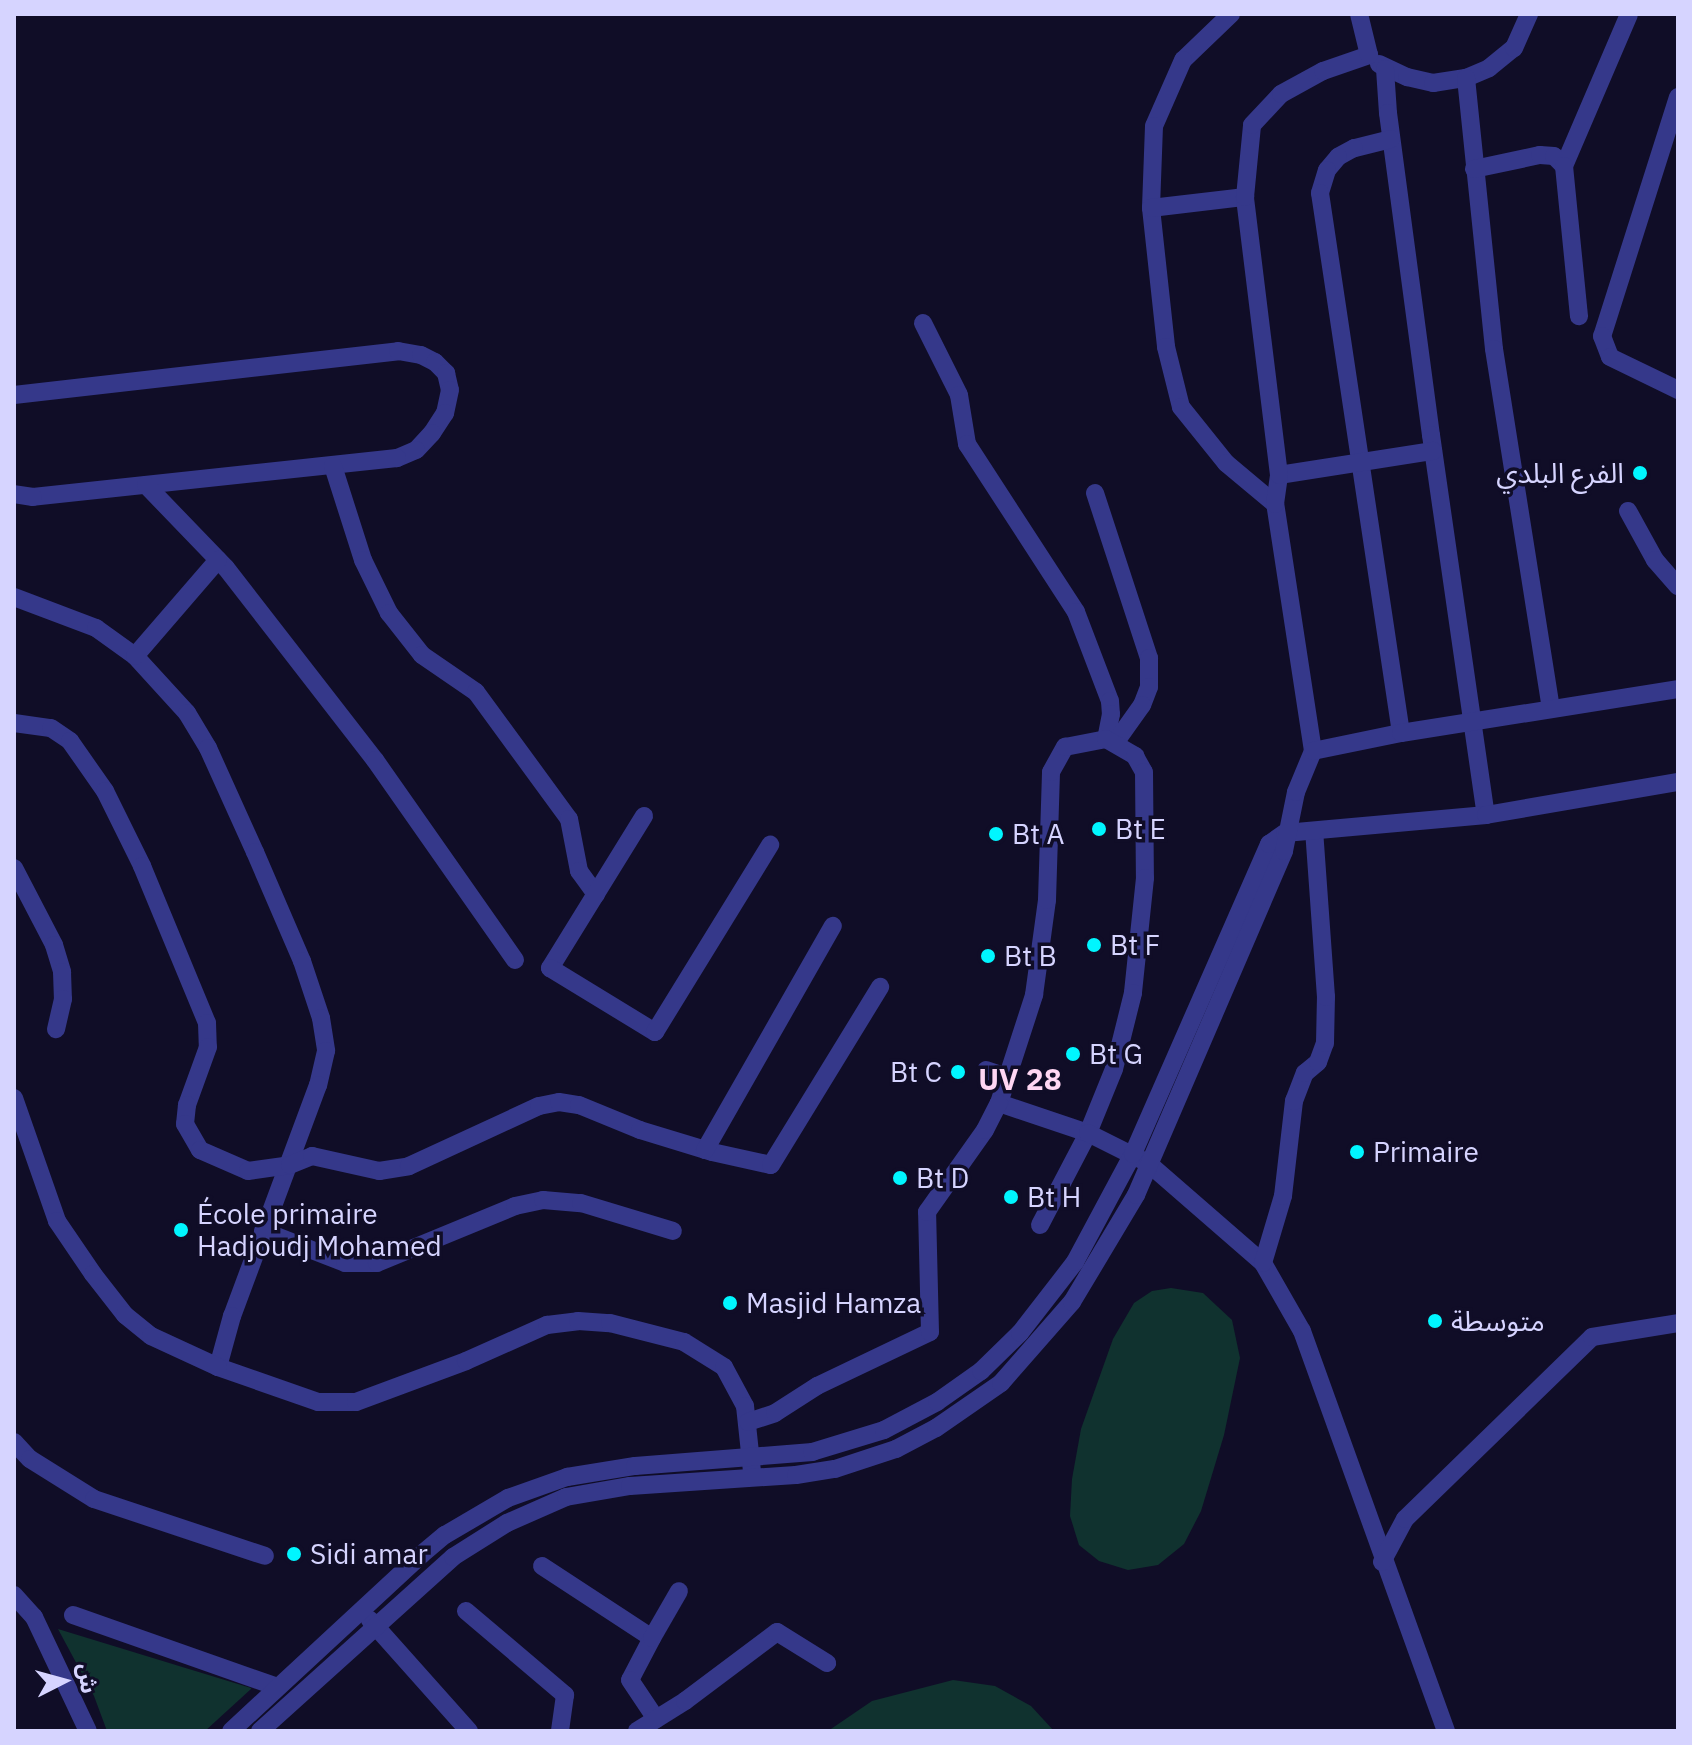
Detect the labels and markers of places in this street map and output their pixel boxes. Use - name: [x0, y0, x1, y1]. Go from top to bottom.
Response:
- place label: الفرع البلدي: [1496, 456, 1624, 490]
- marker: الفرع البلدي: [1631, 464, 1649, 482]
- place label: Bt E: [1115, 812, 1166, 846]
- place label: Bt A: [1012, 817, 1065, 851]
- marker: Bt E: [1090, 820, 1108, 838]
- marker: Bt A: [987, 825, 1005, 843]
- place label: Bt F: [1110, 928, 1160, 962]
- marker: Bt F: [1085, 936, 1103, 954]
- place label: Bt B: [1004, 939, 1057, 973]
- marker: Bt B: [979, 947, 997, 965]
- place label: Bt G: [1089, 1037, 1143, 1071]
- marker: Bt G: [1064, 1045, 1082, 1063]
- place label: Bt C: [890, 1055, 942, 1089]
- marker: Bt C: [949, 1063, 967, 1081]
- place label: Primaire: [1373, 1135, 1479, 1169]
- marker: Primaire: [1348, 1143, 1366, 1161]
- place label: Bt D: [916, 1161, 969, 1195]
- marker: Bt D: [891, 1169, 909, 1187]
- place label: Bt H: [1027, 1180, 1081, 1214]
- marker: Bt H: [1002, 1188, 1020, 1206]
- place label: École primaire Hadjoudj Mohamed: [197, 1197, 442, 1263]
- marker: École primaire Hadjoudj Mohamed: [172, 1221, 190, 1239]
- place label: Masjid Hamza: [746, 1286, 921, 1320]
- marker: Masjid Hamza: [721, 1294, 739, 1312]
- place label: متوسطة: [1451, 1304, 1545, 1338]
- marker: متوسطة: [1426, 1312, 1444, 1330]
- place label: Sidi amar: [310, 1537, 428, 1571]
- marker: Sidi amar: [285, 1545, 303, 1563]

